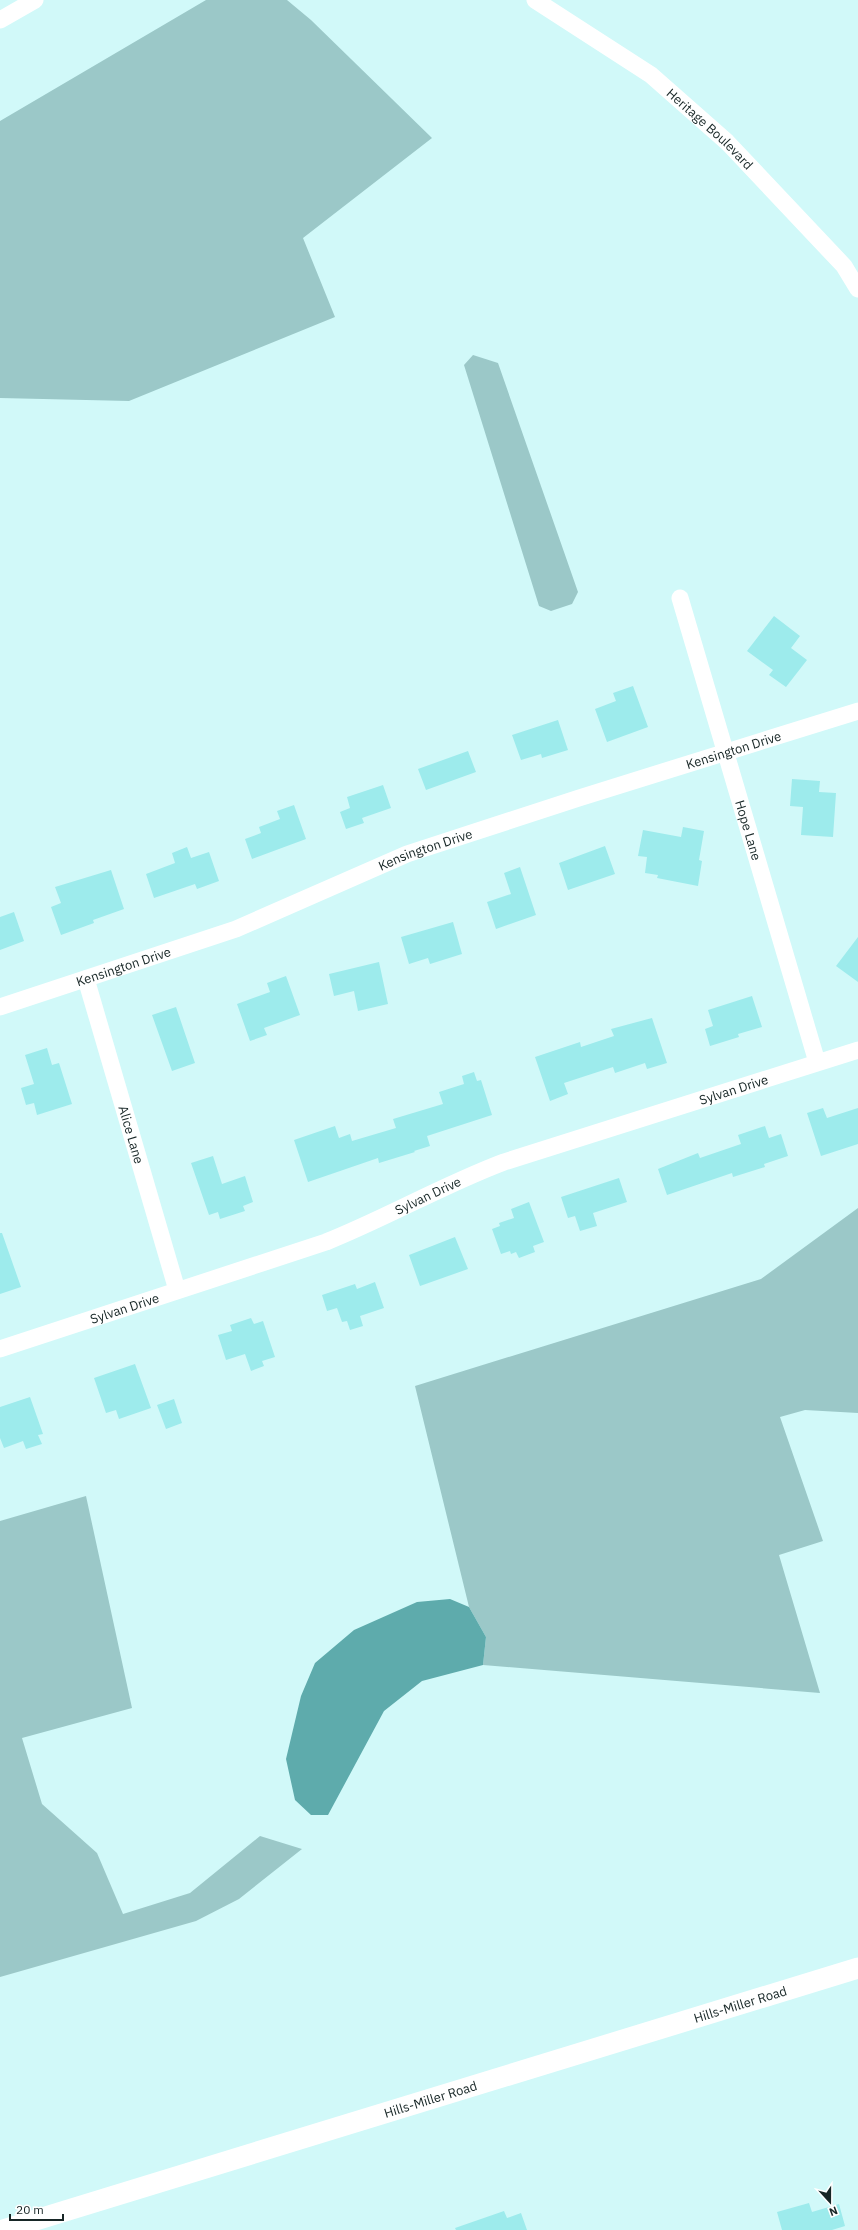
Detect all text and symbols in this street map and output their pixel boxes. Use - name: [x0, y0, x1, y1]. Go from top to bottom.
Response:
- street label: Heritage Boulevard: [663, 84, 757, 173]
- street label: Kensington Drive: [684, 727, 783, 773]
- street label: Hope Lane: [732, 798, 765, 862]
- street label: Kensington Drive: [375, 825, 474, 874]
- street label: Kensington Drive: [74, 943, 173, 990]
- street label: Sylvan Drive: [697, 1071, 770, 1108]
- street label: Alice Lane: [115, 1103, 148, 1166]
- street label: Sylvan Drive: [392, 1173, 464, 1218]
- street label: Sylvan Drive: [88, 1289, 161, 1327]
- street label: Hills-Miller Road: [691, 1982, 789, 2026]
- street label: Hills-Miller Road: [382, 2077, 479, 2121]
- north arrow: [810, 2182, 850, 2222]
- scale bar: [10, 2196, 63, 2222]
- text: 20 m: [16, 2202, 44, 2217]
- text: N: [827, 2203, 840, 2219]

